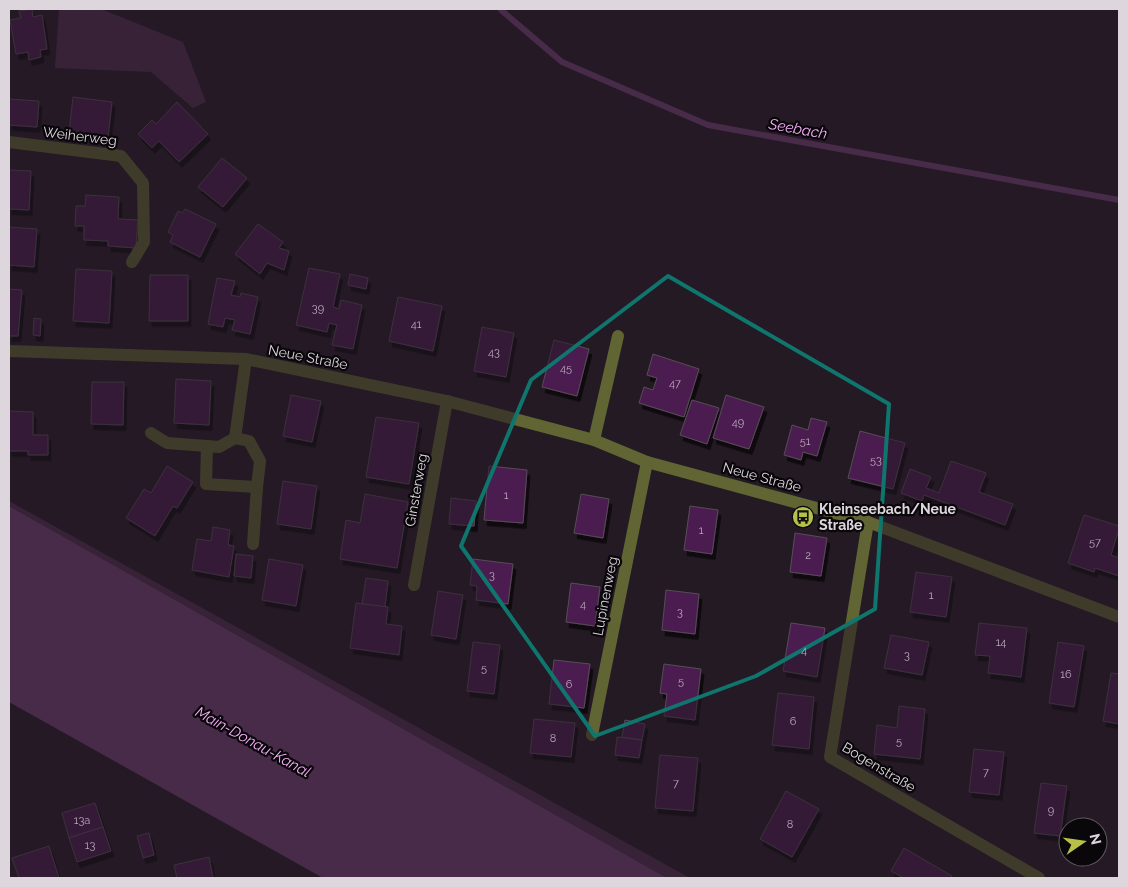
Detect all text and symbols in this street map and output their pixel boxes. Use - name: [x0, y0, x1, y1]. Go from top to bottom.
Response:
- water label: Seebach: [766, 115, 829, 143]
- street label: Weiherweg: [42, 124, 118, 148]
- house number: 39: [312, 302, 324, 315]
- house number: 41: [411, 318, 422, 331]
- street label: Neue Straße: [267, 341, 349, 373]
- house number: 43: [488, 346, 500, 359]
- house number: 45: [560, 362, 572, 375]
- house number: 47: [669, 377, 681, 390]
- house number: 49: [732, 416, 744, 429]
- house number: 51: [800, 435, 811, 448]
- street label: Ginsterweg: [402, 452, 430, 528]
- house number: 53: [870, 454, 882, 467]
- street label: Neue Straße: [721, 459, 803, 495]
- house number: 1: [504, 489, 509, 502]
- place label: Kleinseebach/Neue Straße: [819, 501, 957, 533]
- bus stop icon: Kleinseebach/Neue Straße: [791, 505, 815, 529]
- house number: 1: [699, 524, 704, 537]
- house number: 57: [1089, 536, 1101, 549]
- house number: 2: [805, 549, 811, 562]
- street label: Lupinenweg: [589, 555, 621, 637]
- house number: 3: [489, 569, 495, 582]
- house number: 1: [929, 589, 934, 602]
- house number: 4: [580, 598, 586, 611]
- house number: 3: [677, 606, 683, 619]
- house number: 14: [996, 636, 1006, 649]
- house number: 4: [801, 644, 807, 657]
- house number: 3: [904, 649, 910, 662]
- house number: 5: [481, 662, 487, 675]
- house number: 16: [1060, 668, 1072, 681]
- house number: 5: [678, 675, 684, 688]
- house number: 6: [566, 678, 573, 691]
- water label: Main-Donau-Kanal: [192, 703, 314, 781]
- house number: 6: [790, 715, 797, 728]
- house number: 8: [550, 732, 556, 745]
- house number: 5: [896, 735, 902, 748]
- street label: Bogenstraße: [839, 739, 919, 795]
- house number: 7: [983, 766, 989, 779]
- house number: 7: [673, 777, 679, 790]
- house number: 9: [1048, 804, 1054, 817]
- house number: 13a: [74, 814, 90, 827]
- north arrow: [1058, 817, 1108, 867]
- house number: 8: [787, 818, 793, 831]
- text: N: [1087, 832, 1105, 846]
- house number: 13: [85, 839, 95, 852]

